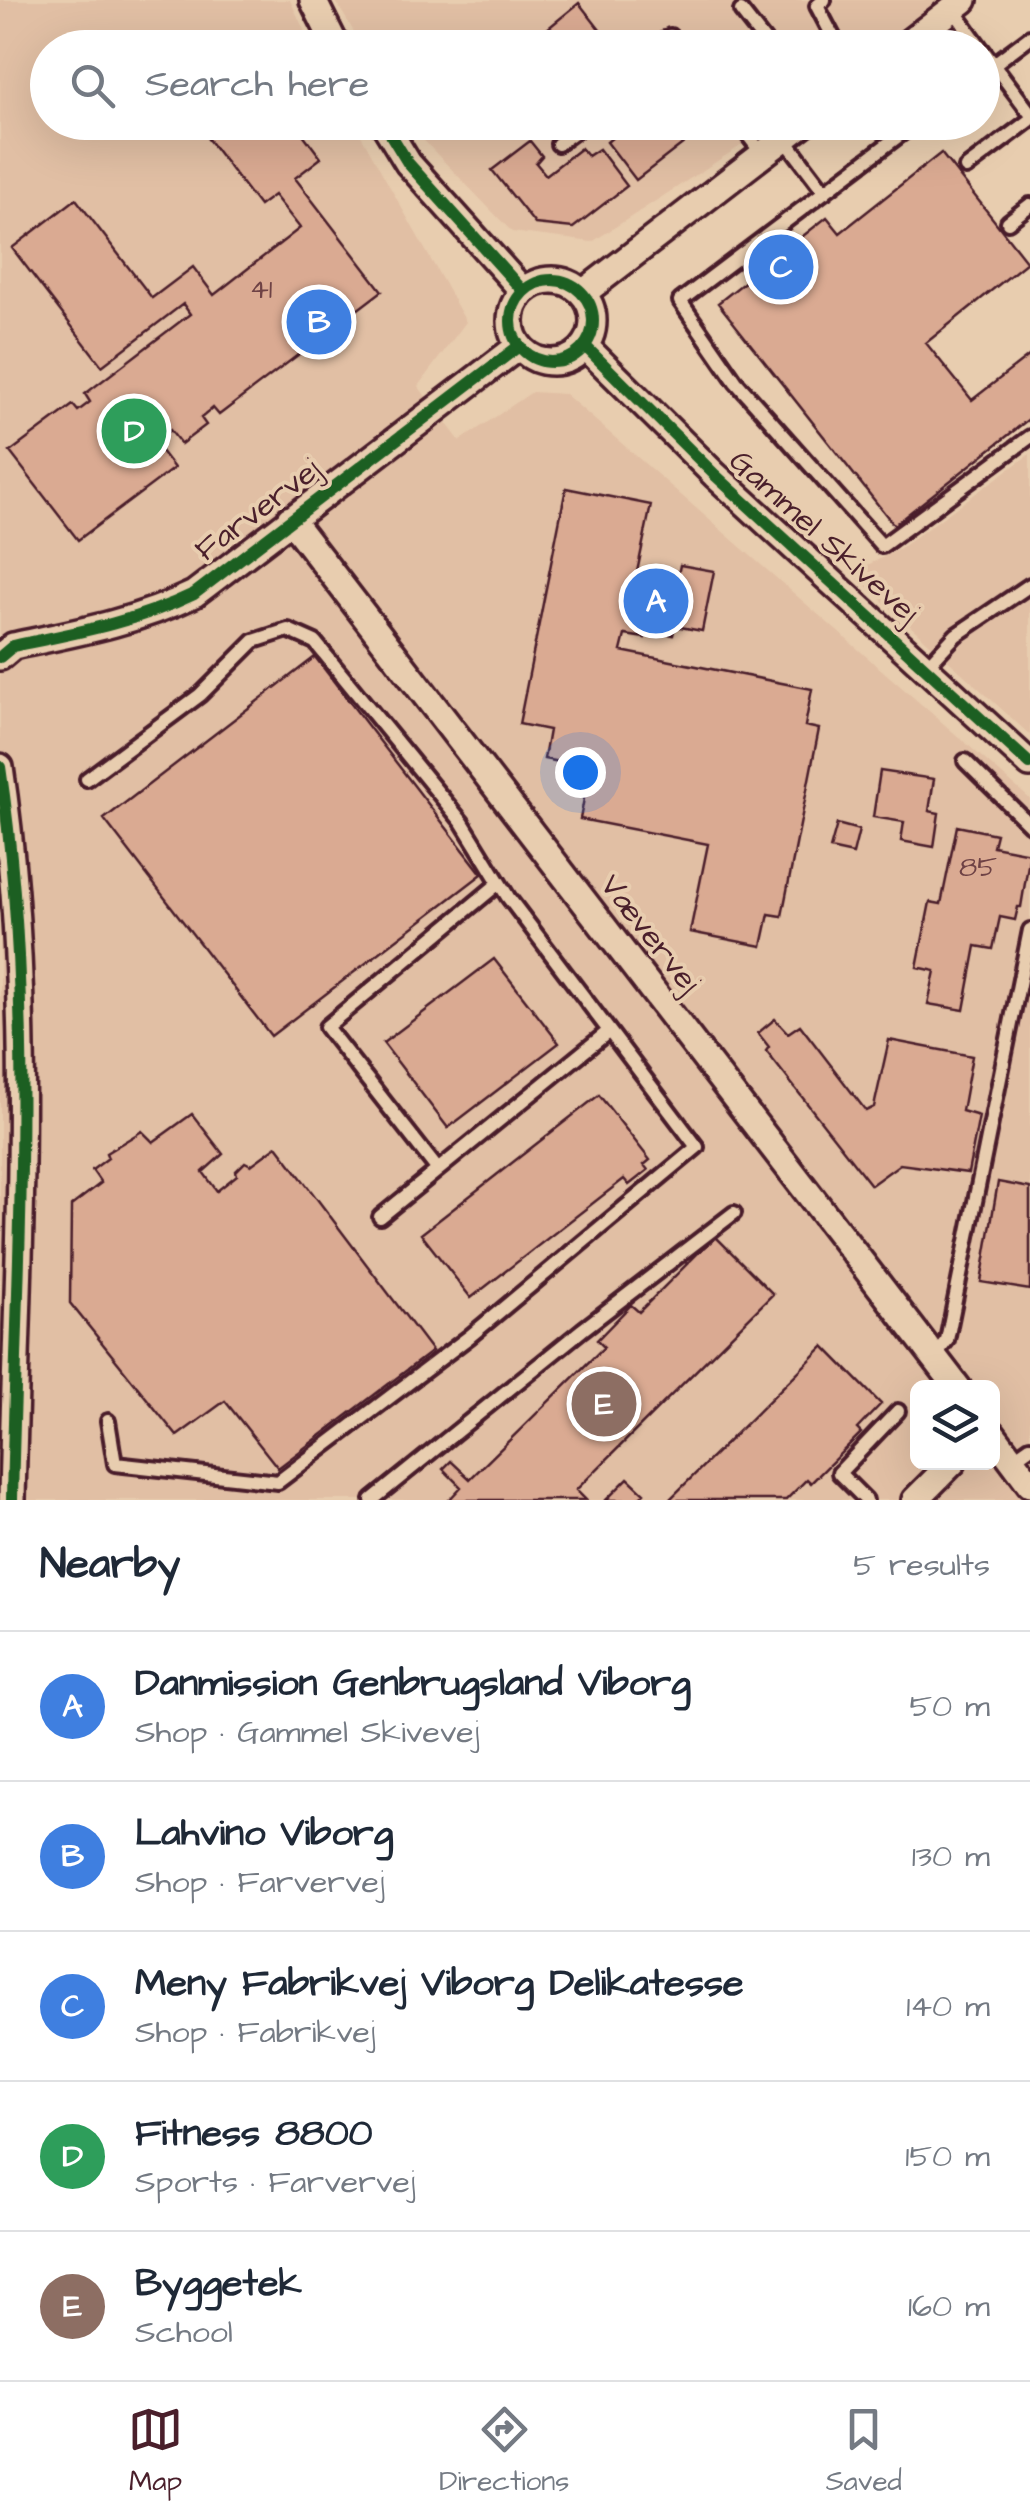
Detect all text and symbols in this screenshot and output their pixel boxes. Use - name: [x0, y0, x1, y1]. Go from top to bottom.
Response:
- search box: [30, 30, 1000, 140]
- icon: search: [65, 58, 120, 113]
- text: Search here: [145, 59, 369, 111]
- pin: C: [748, 230, 814, 304]
- house number: 41: [250, 270, 273, 309]
- pin: B: [286, 284, 352, 360]
- pin: D: [102, 394, 166, 468]
- street label: Gammel Skivevej: [719, 439, 929, 635]
- street label: Farvervej: [186, 448, 331, 572]
- pin: A: [624, 564, 688, 638]
- your location: [555, 747, 606, 798]
- house number: 85: [959, 848, 997, 887]
- street label: Vævervej: [589, 865, 711, 1004]
- pin: E: [572, 1366, 636, 1442]
- map controls: [910, 1380, 1000, 1470]
- button: layers: [910, 1380, 1000, 1470]
- text: Nearby: [40, 1536, 180, 1594]
- text: 5 results: [853, 1543, 990, 1588]
- text: Danmission Genbrugsland Viborg: [135, 1658, 691, 1710]
- text: A: [62, 1684, 83, 1729]
- text: 50 m: [909, 1684, 990, 1729]
- text: Shop · Gammel Skivevej: [135, 1710, 479, 1755]
- text: Lahvino Viborg: [135, 1808, 393, 1860]
- text: B: [61, 1834, 84, 1879]
- text: 130 m: [912, 1834, 990, 1879]
- text: Shop · Farvervej: [135, 1860, 385, 1905]
- text: Meny Fabrikvej Viborg Delikatesse: [135, 1958, 744, 2010]
- text: C: [61, 1984, 84, 2029]
- text: 140 m: [906, 1984, 990, 2029]
- text: Shop · Fabrikvej: [135, 2010, 376, 2055]
- text: Fitness 8800: [135, 2108, 373, 2160]
- text: D: [62, 2134, 83, 2179]
- text: 150 m: [905, 2134, 990, 2179]
- text: Sports · Farvervej: [135, 2160, 415, 2205]
- text: Byggetek: [135, 2258, 302, 2310]
- text: E: [63, 2284, 82, 2329]
- text: 160 m: [908, 2284, 990, 2329]
- text: School: [135, 2310, 233, 2355]
- tab: Map: [128, 2402, 183, 2501]
- tab: Directions: [439, 2402, 569, 2501]
- tab: Saved: [826, 2402, 902, 2501]

